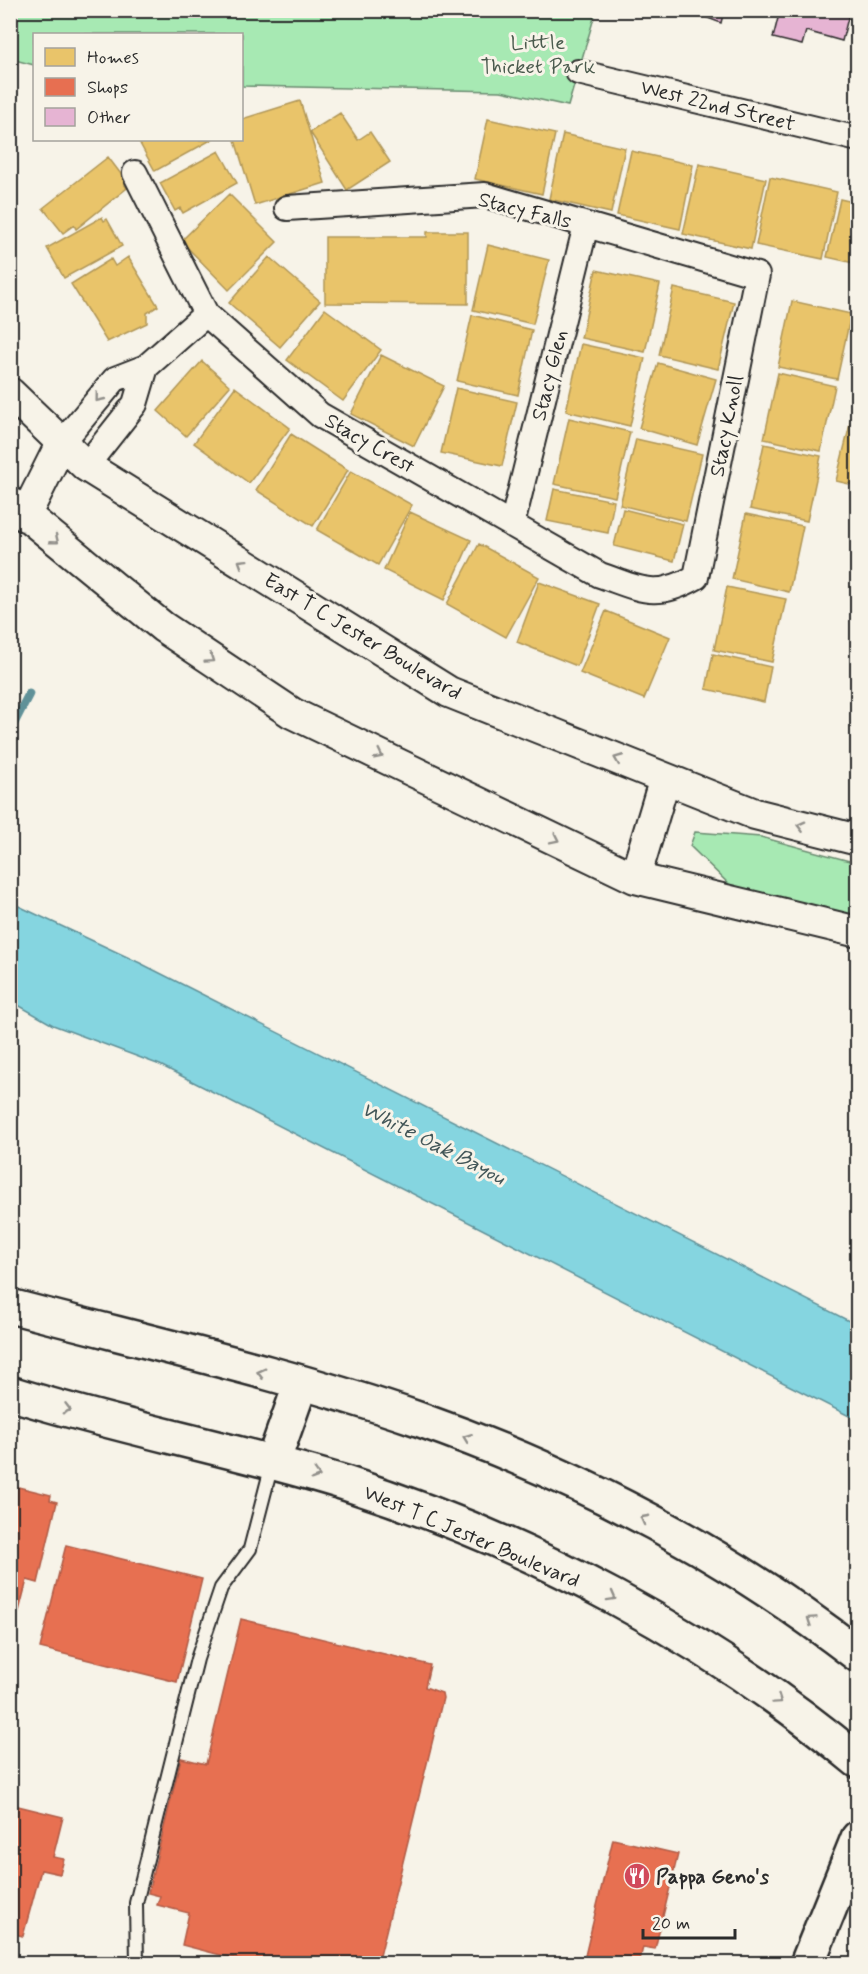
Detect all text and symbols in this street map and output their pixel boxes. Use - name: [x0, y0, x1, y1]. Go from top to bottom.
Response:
- park label: Little Thicket Park: [480, 29, 596, 81]
- legend: [33, 33, 243, 141]
- text: Homes: [87, 46, 139, 70]
- street label: West 22nd Street: [638, 73, 798, 139]
- text: Shops: [87, 76, 128, 100]
- text: Other: [87, 106, 131, 130]
- street label: Stacy Falls: [475, 186, 574, 236]
- street label: Stacy Glen: [525, 327, 575, 424]
- street label: Stacy Knoll: [703, 373, 751, 479]
- one-way arrow: [95, 392, 106, 403]
- street label: Stacy Crest: [320, 407, 420, 481]
- one-way arrow: [48, 533, 59, 544]
- one-way arrow: [238, 558, 248, 570]
- street label: East T C Jester Boulevard: [258, 567, 467, 707]
- one-way arrow: [203, 652, 214, 663]
- one-way arrow: [372, 748, 383, 759]
- one-way arrow: [613, 754, 624, 766]
- one-way arrow: [796, 820, 806, 833]
- one-way arrow: [548, 832, 559, 844]
- water label: White Oak Bayou: [356, 1095, 511, 1193]
- one-way arrow: [257, 1367, 267, 1380]
- one-way arrow: [61, 1402, 71, 1414]
- one-way arrow: [462, 1433, 473, 1445]
- one-way arrow: [310, 1468, 321, 1480]
- street label: West T C Jester Boulevard: [359, 1479, 584, 1595]
- one-way arrow: [640, 1515, 651, 1526]
- one-way arrow: [606, 1590, 616, 1601]
- one-way arrow: [806, 1616, 817, 1627]
- one-way arrow: [771, 1693, 782, 1704]
- restaurant icon: Pappa Geno's: [622, 1861, 652, 1891]
- place label: Pappa Geno's: [656, 1863, 770, 1891]
- scale bar: [643, 1902, 734, 1940]
- text: 20 m: [652, 1912, 690, 1936]

